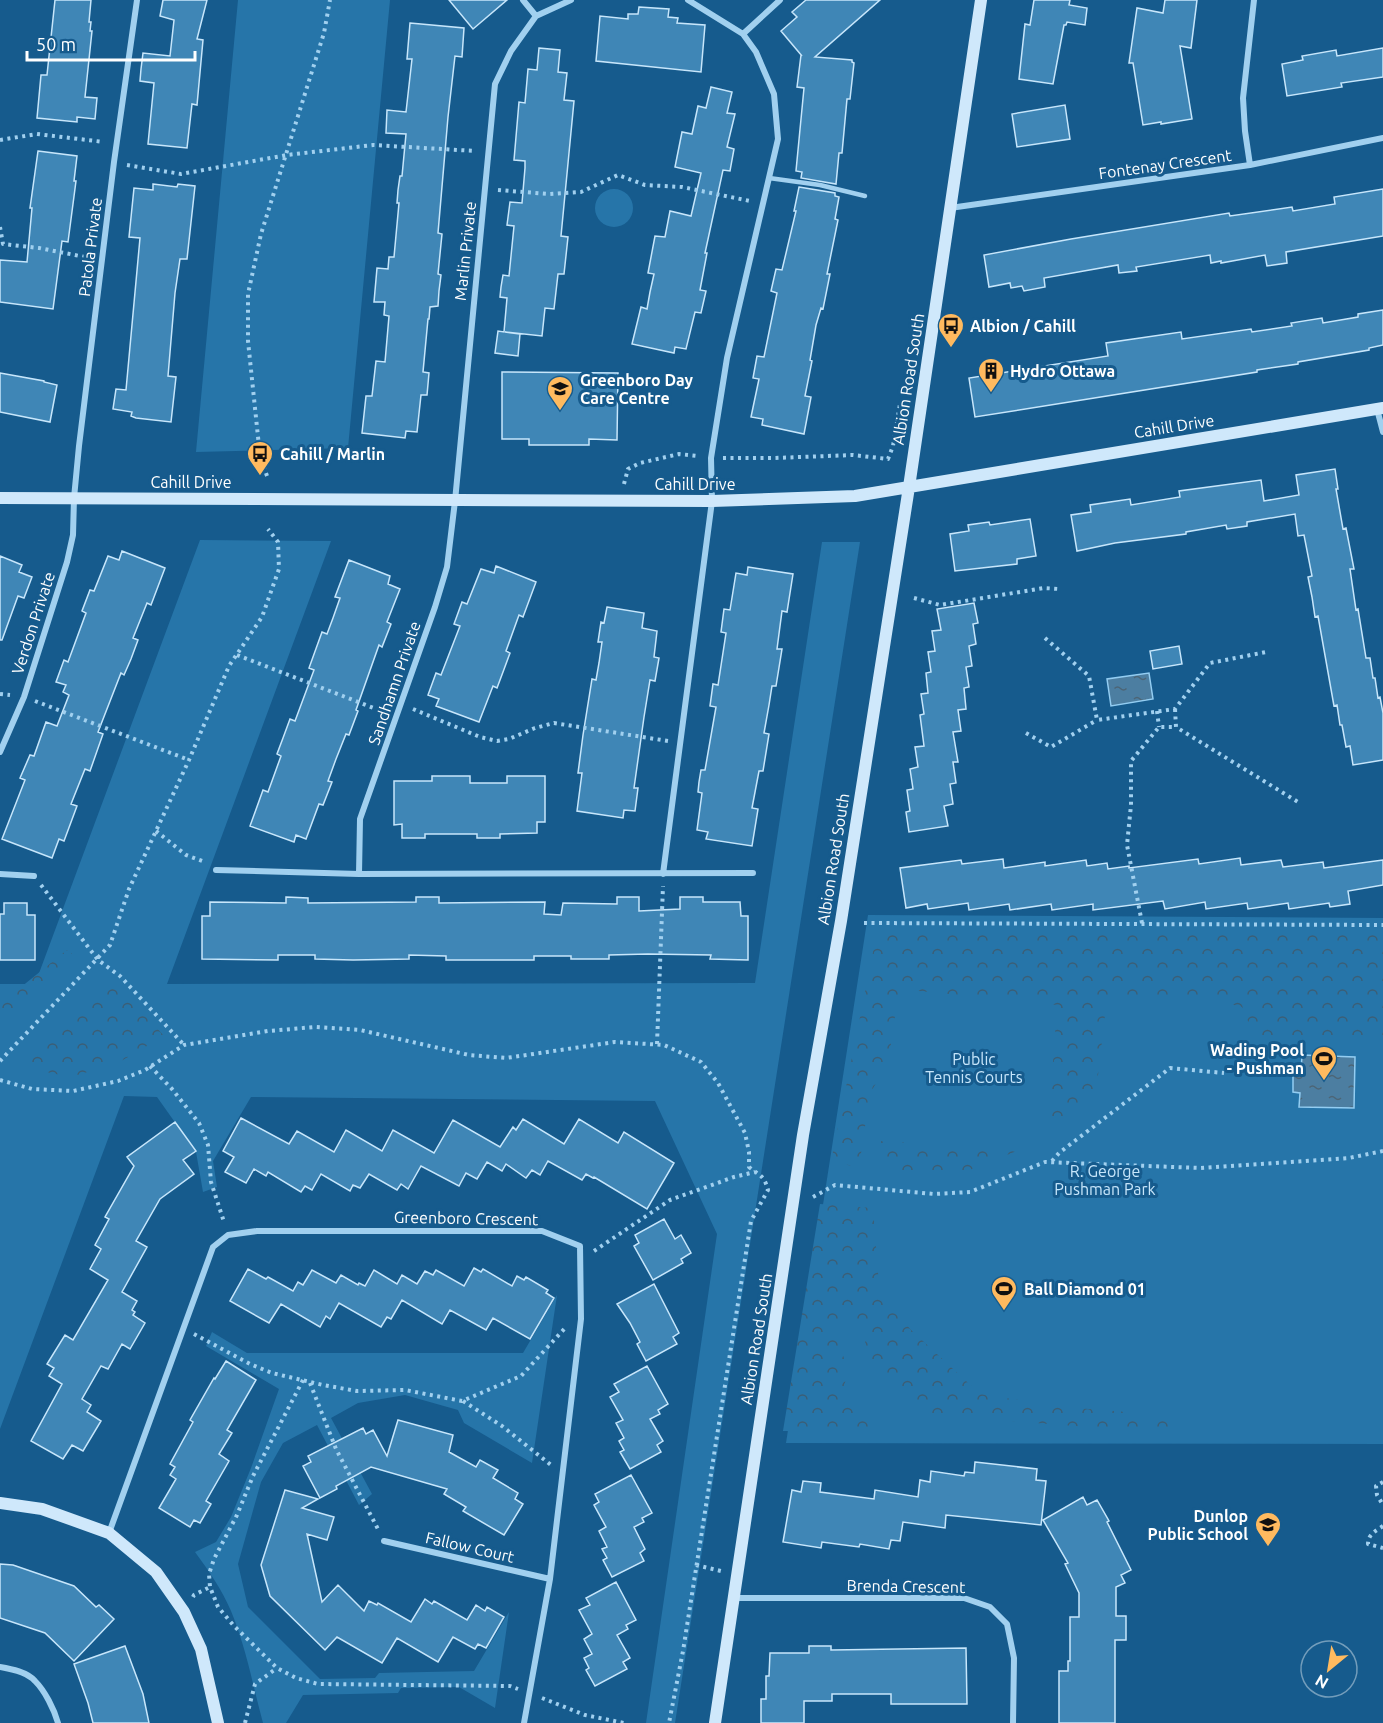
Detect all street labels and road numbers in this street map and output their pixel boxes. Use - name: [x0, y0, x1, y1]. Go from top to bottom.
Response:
- street label: Fontenay Crescent: [1097, 146, 1233, 182]
- street label: Patola Private: [75, 196, 105, 298]
- street label: Marlin Private: [451, 200, 479, 302]
- street label: Albion Road South: [889, 312, 927, 446]
- street label: Cahill Drive: [1133, 411, 1215, 441]
- street label: Cahill Drive: [151, 473, 231, 491]
- street label: Cahill Drive: [655, 475, 735, 493]
- street label: Verdon Private: [8, 570, 58, 676]
- street label: Sandhamn Private: [364, 619, 424, 747]
- street label: Albion Road South: [814, 792, 852, 926]
- street label: Greenboro Crescent: [394, 1208, 539, 1228]
- street label: Albion Road South: [737, 1272, 775, 1406]
- street label: Fallow Court: [424, 1528, 517, 1566]
- street label: Brenda Crescent: [846, 1576, 966, 1596]

